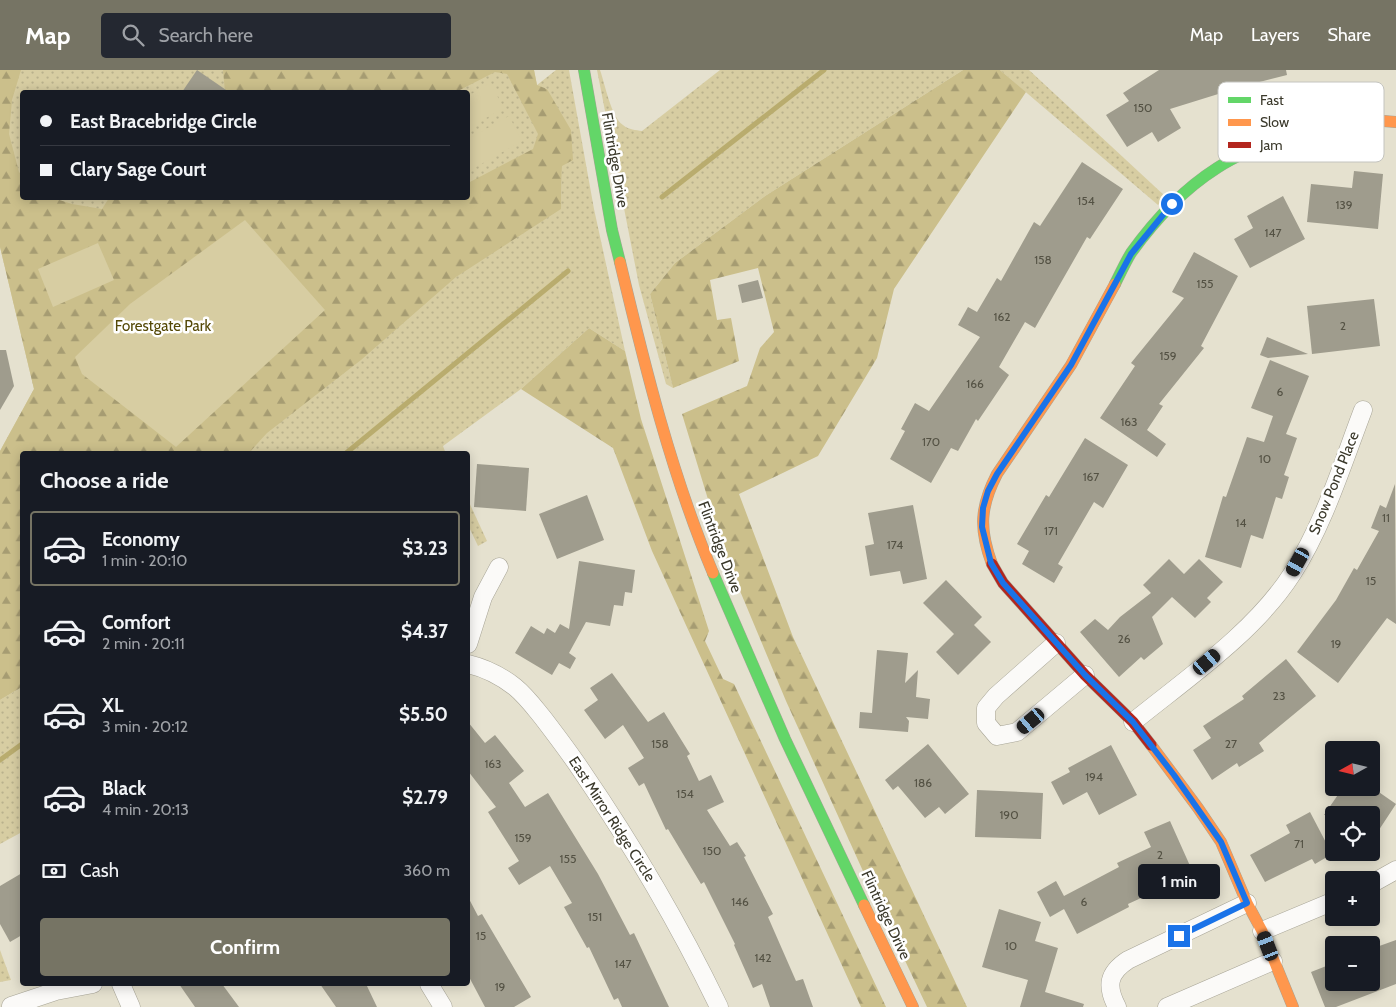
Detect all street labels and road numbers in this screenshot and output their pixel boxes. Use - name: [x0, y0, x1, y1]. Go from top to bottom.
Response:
- street label: Flintridge Drive: [598, 111, 632, 209]
- street label: Snow Pond Place: [1305, 428, 1363, 537]
- street label: Flintridge Drive: [694, 499, 746, 595]
- street label: East Mirror Ridge Circle: [565, 753, 659, 885]
- street label: Flintridge Drive: [857, 868, 915, 963]

